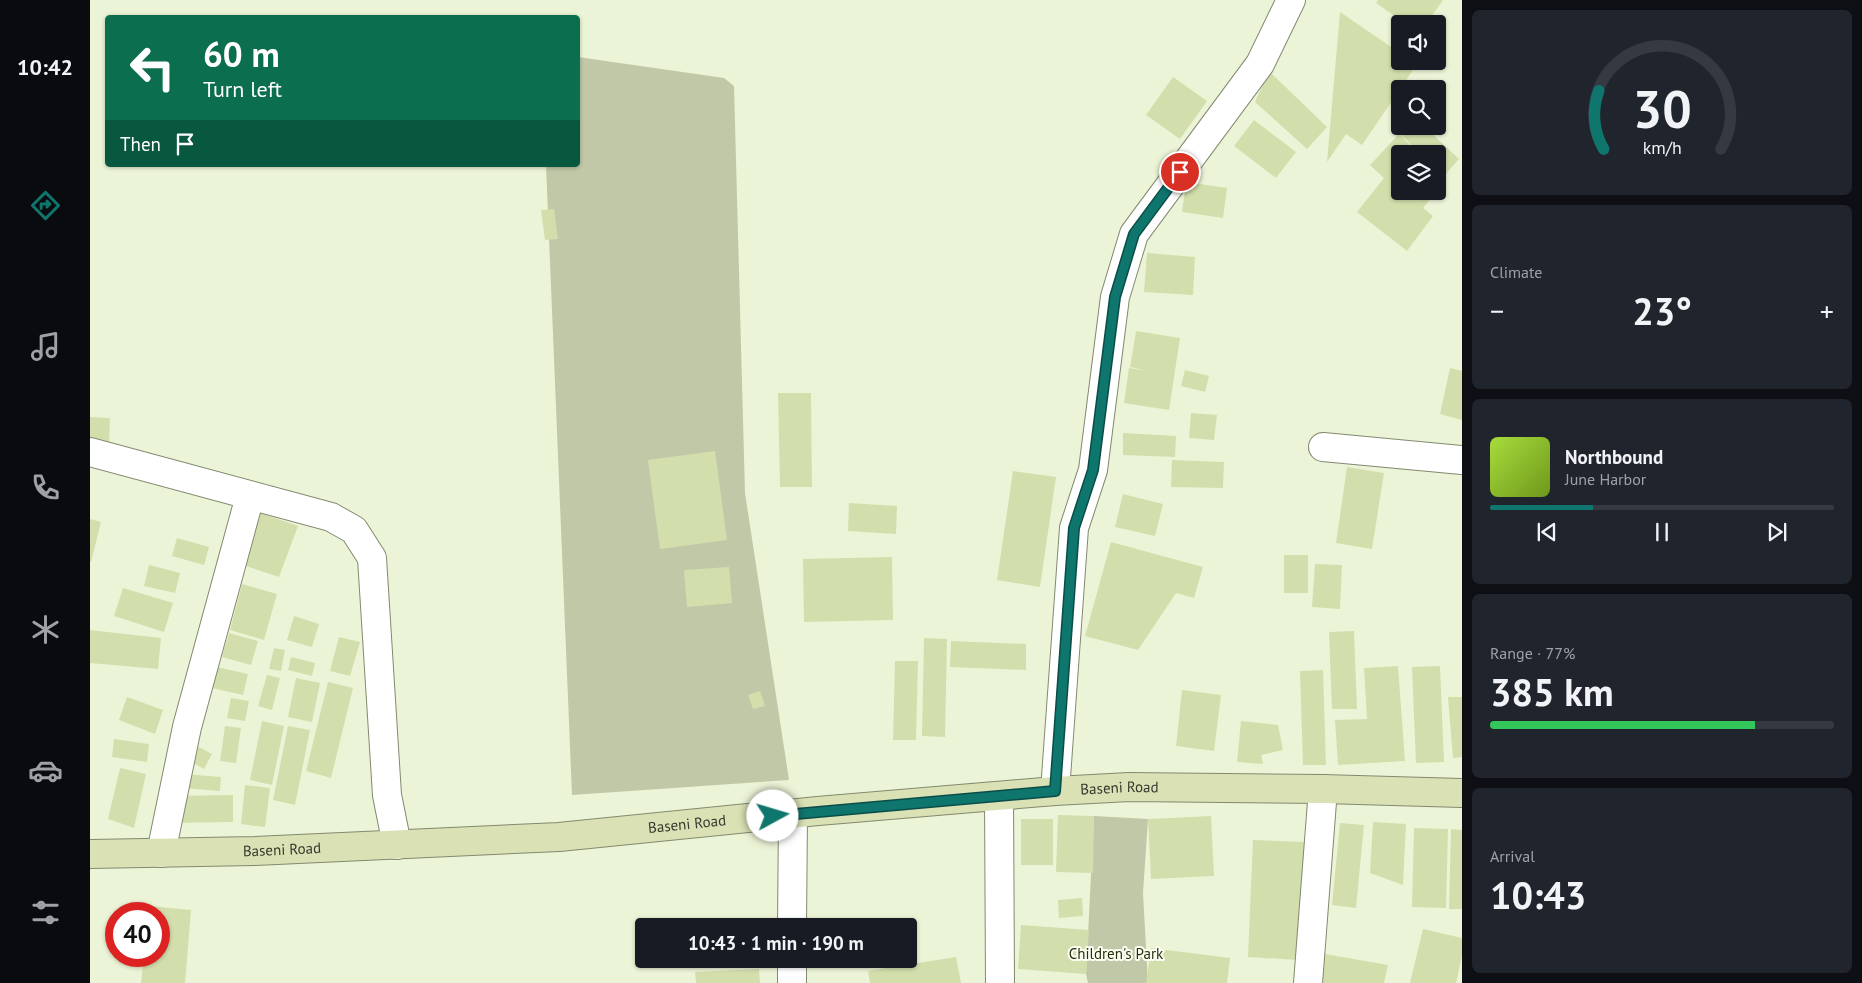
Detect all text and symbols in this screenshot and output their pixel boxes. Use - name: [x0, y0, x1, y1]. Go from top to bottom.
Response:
- map controls: [1391, 15, 1446, 200]
- button: sound: [1391, 15, 1446, 70]
- text: 60 m: [203, 31, 280, 77]
- icon: left: [120, 35, 185, 100]
- text: 10:42: [17, 53, 73, 81]
- text: Turn left: [203, 75, 282, 103]
- text: 30: [1633, 75, 1691, 142]
- button: search: [1391, 80, 1446, 135]
- icon: arrive: [171, 130, 199, 158]
- text: Then: [120, 132, 161, 156]
- text: km/h: [1642, 136, 1682, 159]
- button: layers: [1391, 145, 1446, 200]
- pin: [1159, 151, 1201, 193]
- icon: arrive: [1166, 158, 1194, 186]
- icon: directions: [28, 188, 63, 223]
- text: Climate: [1490, 262, 1542, 282]
- text: 23°: [1632, 286, 1692, 335]
- text: −: [1490, 292, 1504, 329]
- text: +: [1820, 292, 1834, 329]
- icon: music: [28, 329, 63, 364]
- text: Northbound: [1565, 445, 1663, 469]
- text: June Harbor: [1565, 469, 1646, 489]
- icon: phone: [28, 470, 63, 505]
- icon: previous: [1533, 518, 1561, 546]
- icon: pause: [1648, 518, 1676, 546]
- icon: next: [1763, 518, 1791, 546]
- icon: climate: [28, 612, 63, 647]
- text: Range · 77%: [1490, 643, 1575, 663]
- text: 385 km: [1490, 667, 1614, 716]
- icon: car: [28, 753, 63, 788]
- street label: Baseni Road: [1080, 777, 1159, 799]
- position arrow: [746, 789, 798, 841]
- street label: Baseni Road: [647, 810, 727, 837]
- street label: Baseni Road: [243, 838, 321, 860]
- text: Arrival: [1490, 846, 1535, 866]
- text: 10:43: [1490, 870, 1586, 919]
- icon: filters: [28, 895, 63, 930]
- speed limit sign: 40: [105, 902, 170, 967]
- text: 10:43 · 1 min · 190 m: [688, 931, 864, 955]
- park label: Children's Park: [1069, 944, 1164, 963]

